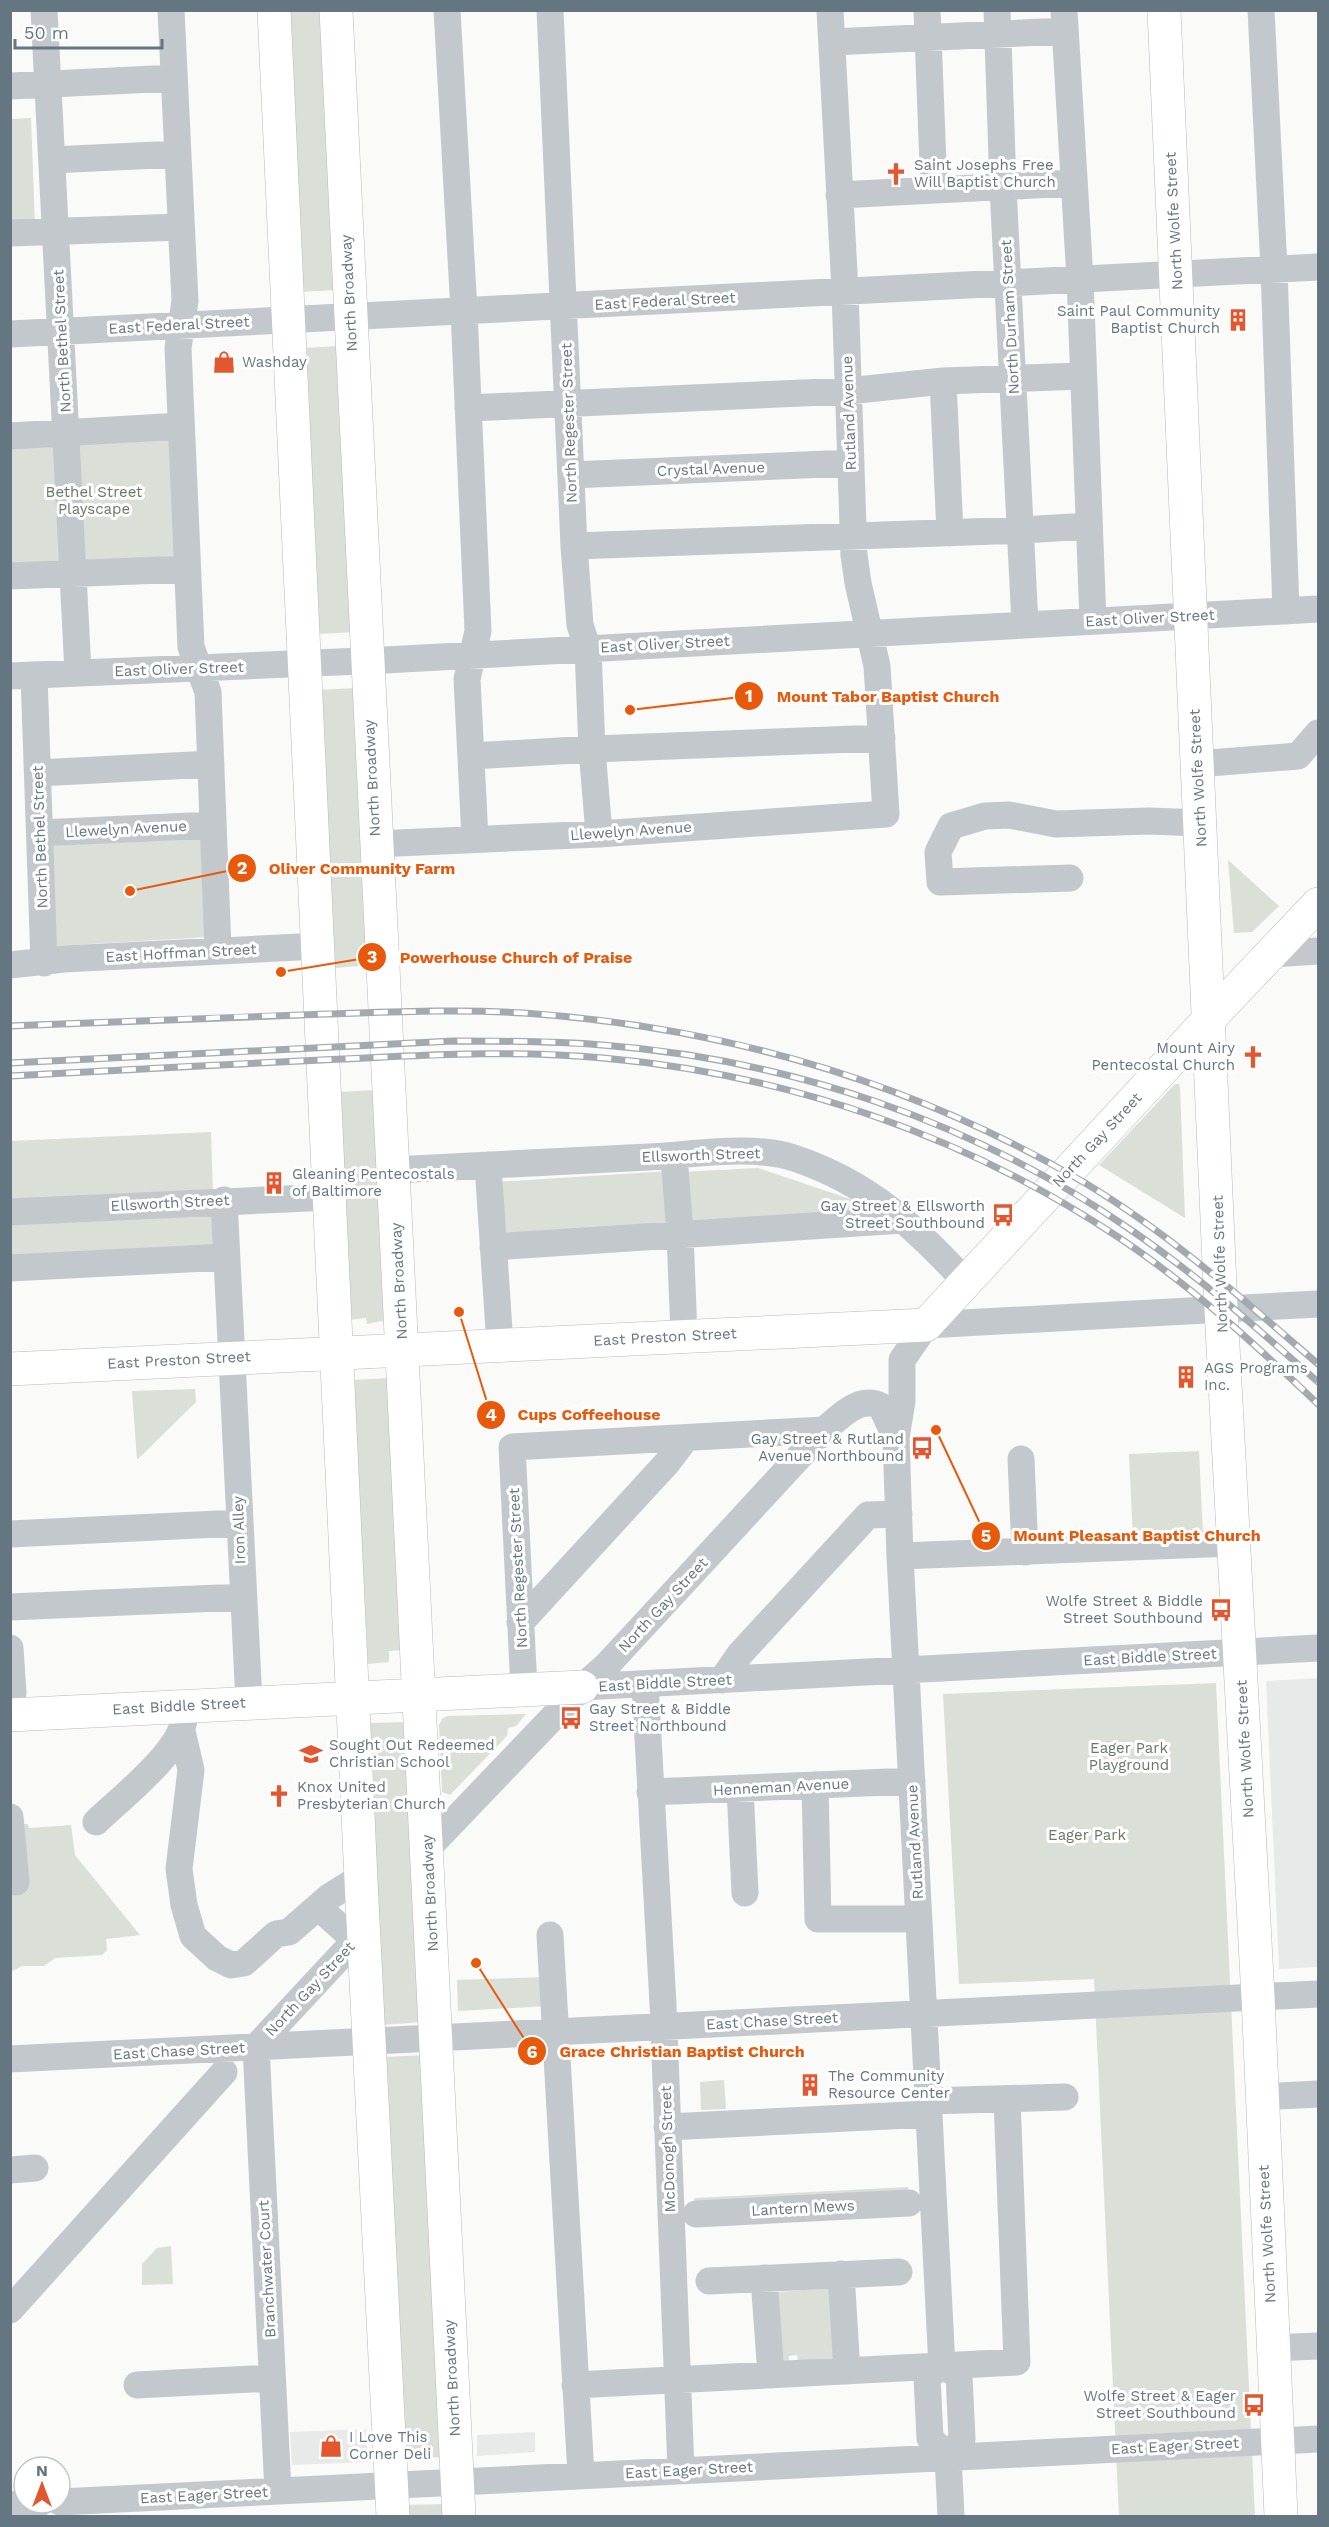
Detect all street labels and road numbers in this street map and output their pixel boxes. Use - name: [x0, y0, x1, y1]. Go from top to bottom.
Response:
- street label: North Wolfe Street: [1161, 151, 1187, 290]
- street label: North Broadway: [337, 234, 361, 352]
- street label: North Durham Street: [997, 239, 1023, 395]
- street label: North Bethel Street: [49, 268, 75, 413]
- street label: East Federal Street: [594, 288, 737, 314]
- street label: East Federal Street: [108, 312, 251, 338]
- street label: North Regester Street: [557, 342, 581, 503]
- street label: Rutland Avenue: [838, 355, 860, 471]
- street label: Crystal Avenue: [657, 458, 765, 480]
- street label: East Oliver Street: [1085, 606, 1216, 630]
- street label: East Oliver Street: [600, 632, 731, 656]
- street label: East Oliver Street: [114, 658, 245, 680]
- street label: North Wolfe Street: [1185, 708, 1211, 847]
- street label: North Broadway: [360, 719, 384, 837]
- street label: North Bethel Street: [28, 765, 51, 909]
- street label: Llewelyn Avenue: [65, 817, 187, 841]
- street label: Llewelyn Avenue: [570, 818, 692, 844]
- street label: East Hoffman Street: [105, 940, 258, 966]
- street label: North Gay Street: [1049, 1088, 1146, 1191]
- street label: Ellsworth Street: [641, 1144, 761, 1166]
- street label: Ellsworth Street: [110, 1191, 231, 1215]
- street label: North Wolfe Street: [1209, 1194, 1231, 1333]
- street label: North Broadway: [387, 1222, 411, 1340]
- street label: East Preston Street: [593, 1324, 738, 1350]
- street label: East Preston Street: [107, 1347, 252, 1373]
- street label: North Regester Street: [505, 1487, 531, 1648]
- street label: Iron Alley: [229, 1495, 249, 1564]
- street label: North Gay Street: [615, 1553, 712, 1656]
- street label: East Biddle Street: [1083, 1644, 1218, 1669]
- street label: East Biddle Street: [598, 1670, 733, 1695]
- street label: North Wolfe Street: [1232, 1679, 1258, 1818]
- street label: East Biddle Street: [112, 1693, 247, 1718]
- street label: Henneman Avenue: [712, 1774, 850, 1800]
- street label: Rutland Avenue: [903, 1784, 927, 1900]
- street label: North Broadway: [418, 1834, 442, 1952]
- street label: North Gay Street: [262, 1937, 359, 2040]
- street label: East Chase Street: [705, 2009, 839, 2033]
- street label: East Chase Street: [112, 2039, 246, 2063]
- street label: McDonogh Street: [657, 2085, 679, 2213]
- street label: North Wolfe Street: [1254, 2164, 1280, 2303]
- street label: Lantern Mews: [751, 2196, 855, 2220]
- street label: Branchwater Court: [254, 2199, 280, 2338]
- street label: North Broadway: [440, 2319, 464, 2437]
- street label: East Eager Street: [1111, 2434, 1240, 2458]
- street label: East Eager Street: [625, 2458, 754, 2482]
- street label: East Eager Street: [140, 2483, 269, 2507]

